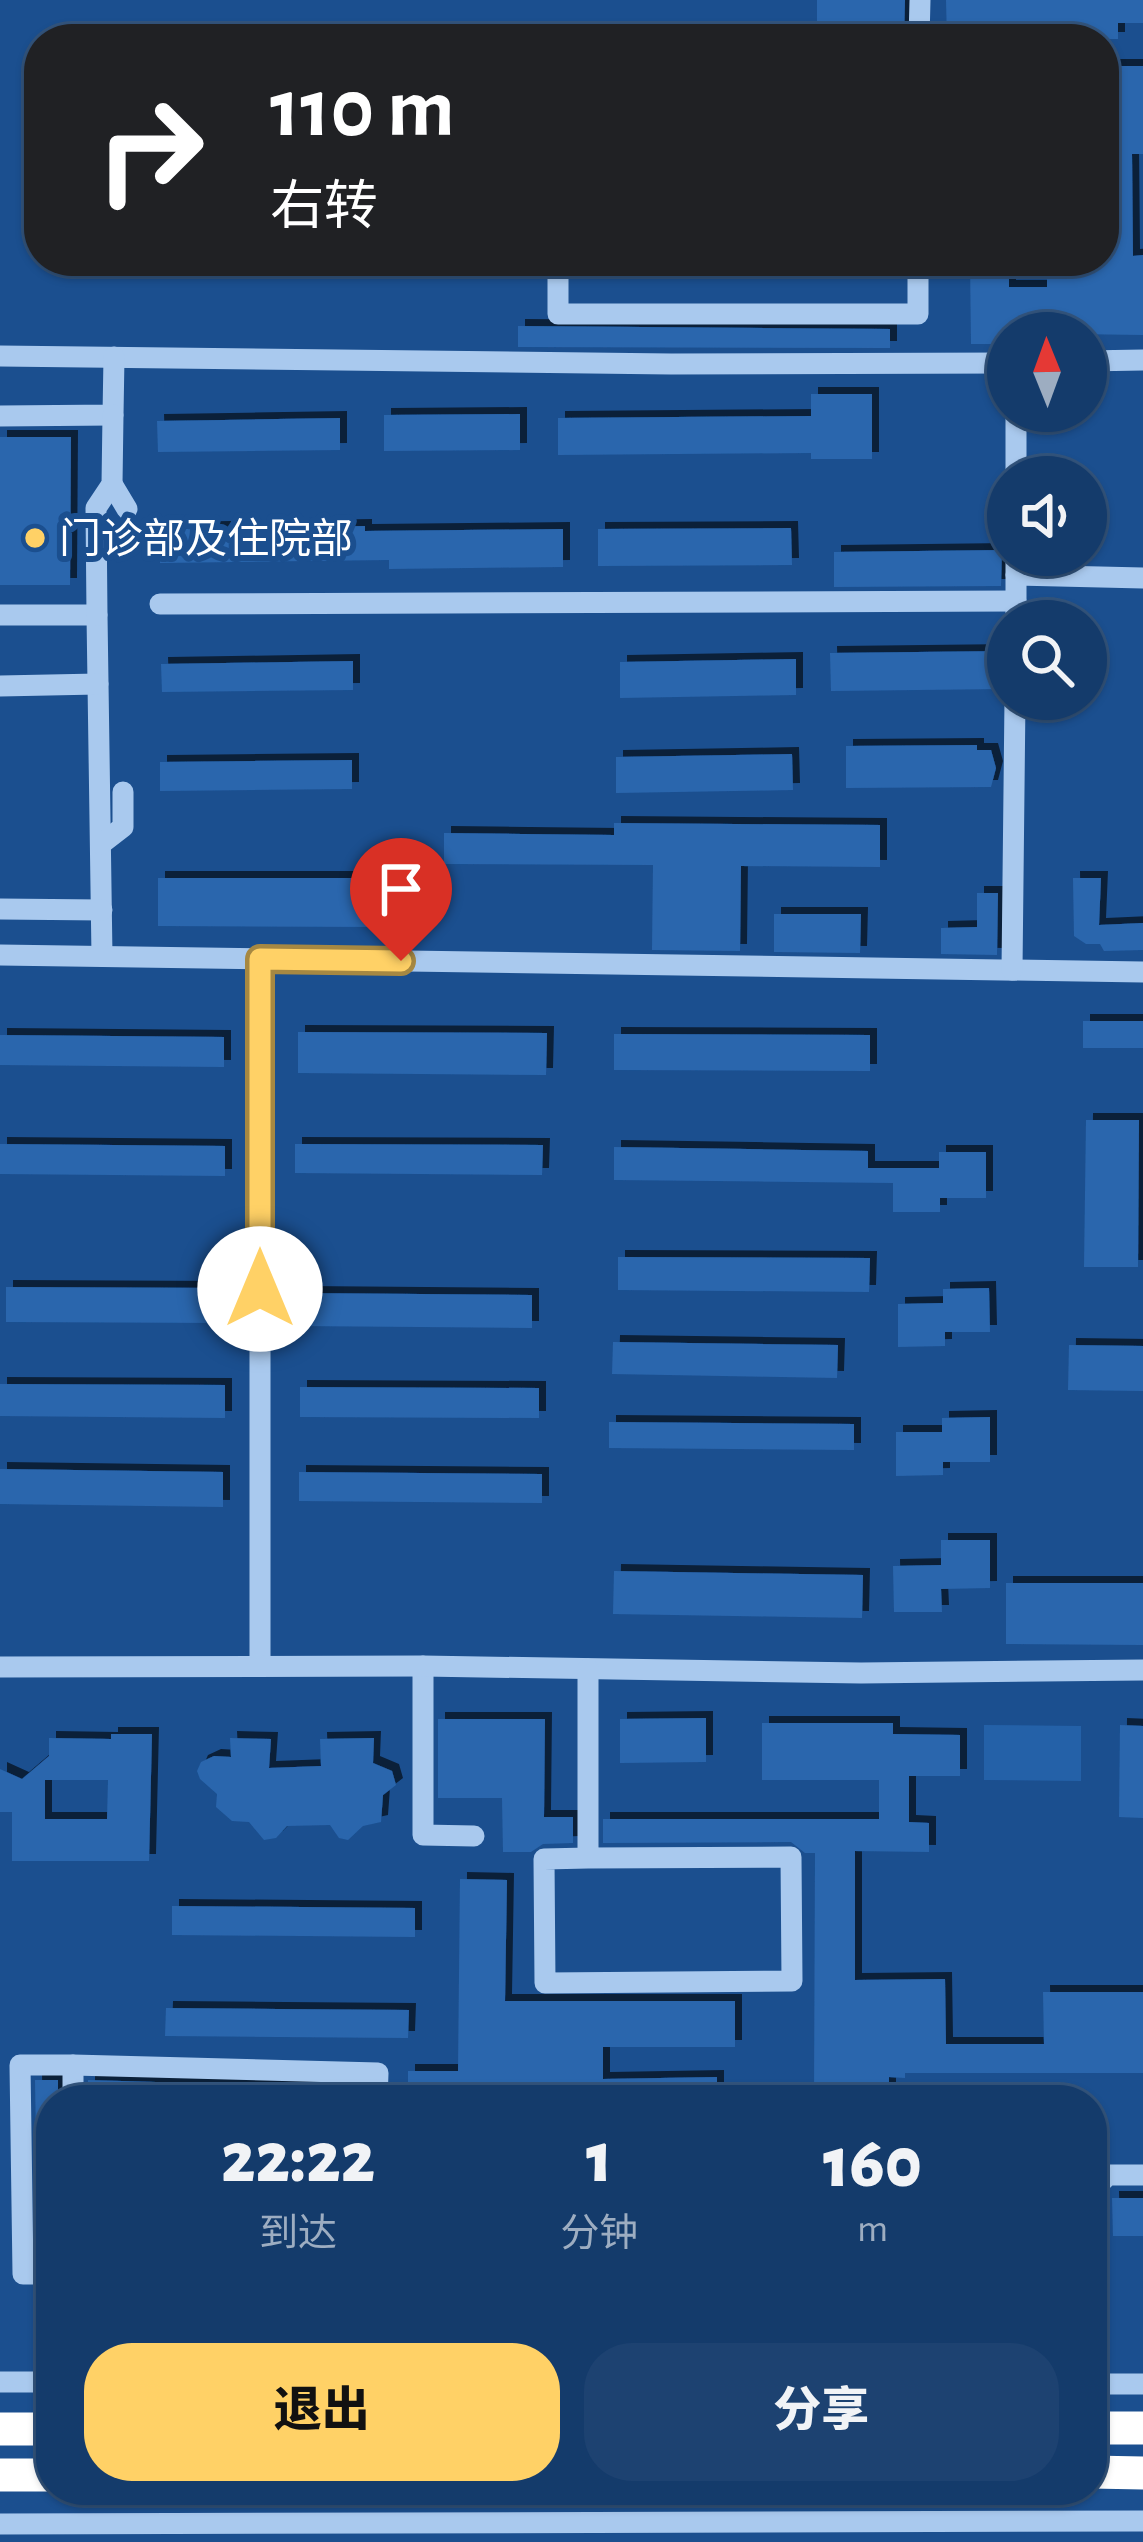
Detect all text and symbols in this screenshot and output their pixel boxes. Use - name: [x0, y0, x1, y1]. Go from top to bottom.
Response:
- text: 110 m: [270, 68, 455, 152]
- icon: right: [72, 72, 228, 228]
- text: 右转: [270, 181, 378, 235]
- north arrow: [987, 312, 1107, 432]
- map controls: [987, 312, 1107, 720]
- button: sound: [987, 456, 1107, 576]
- place label: 门诊部及住院部: [59, 517, 353, 561]
- marker: 门诊部及住院部: [22, 525, 48, 551]
- button: search: [987, 600, 1107, 720]
- pin: [350, 838, 452, 961]
- icon: arrive: [368, 856, 434, 922]
- position arrow: [197, 1226, 323, 1352]
- text: 22:22: [221, 2123, 375, 2195]
- text: 1: [586, 2123, 612, 2195]
- text: 160: [823, 2128, 922, 2200]
- text: m: [857, 2210, 888, 2249]
- text: 到达: [259, 2215, 337, 2254]
- text: 分钟: [560, 2215, 638, 2254]
- button: 退出: [84, 2343, 560, 2481]
- button: 分享: [584, 2343, 1059, 2481]

